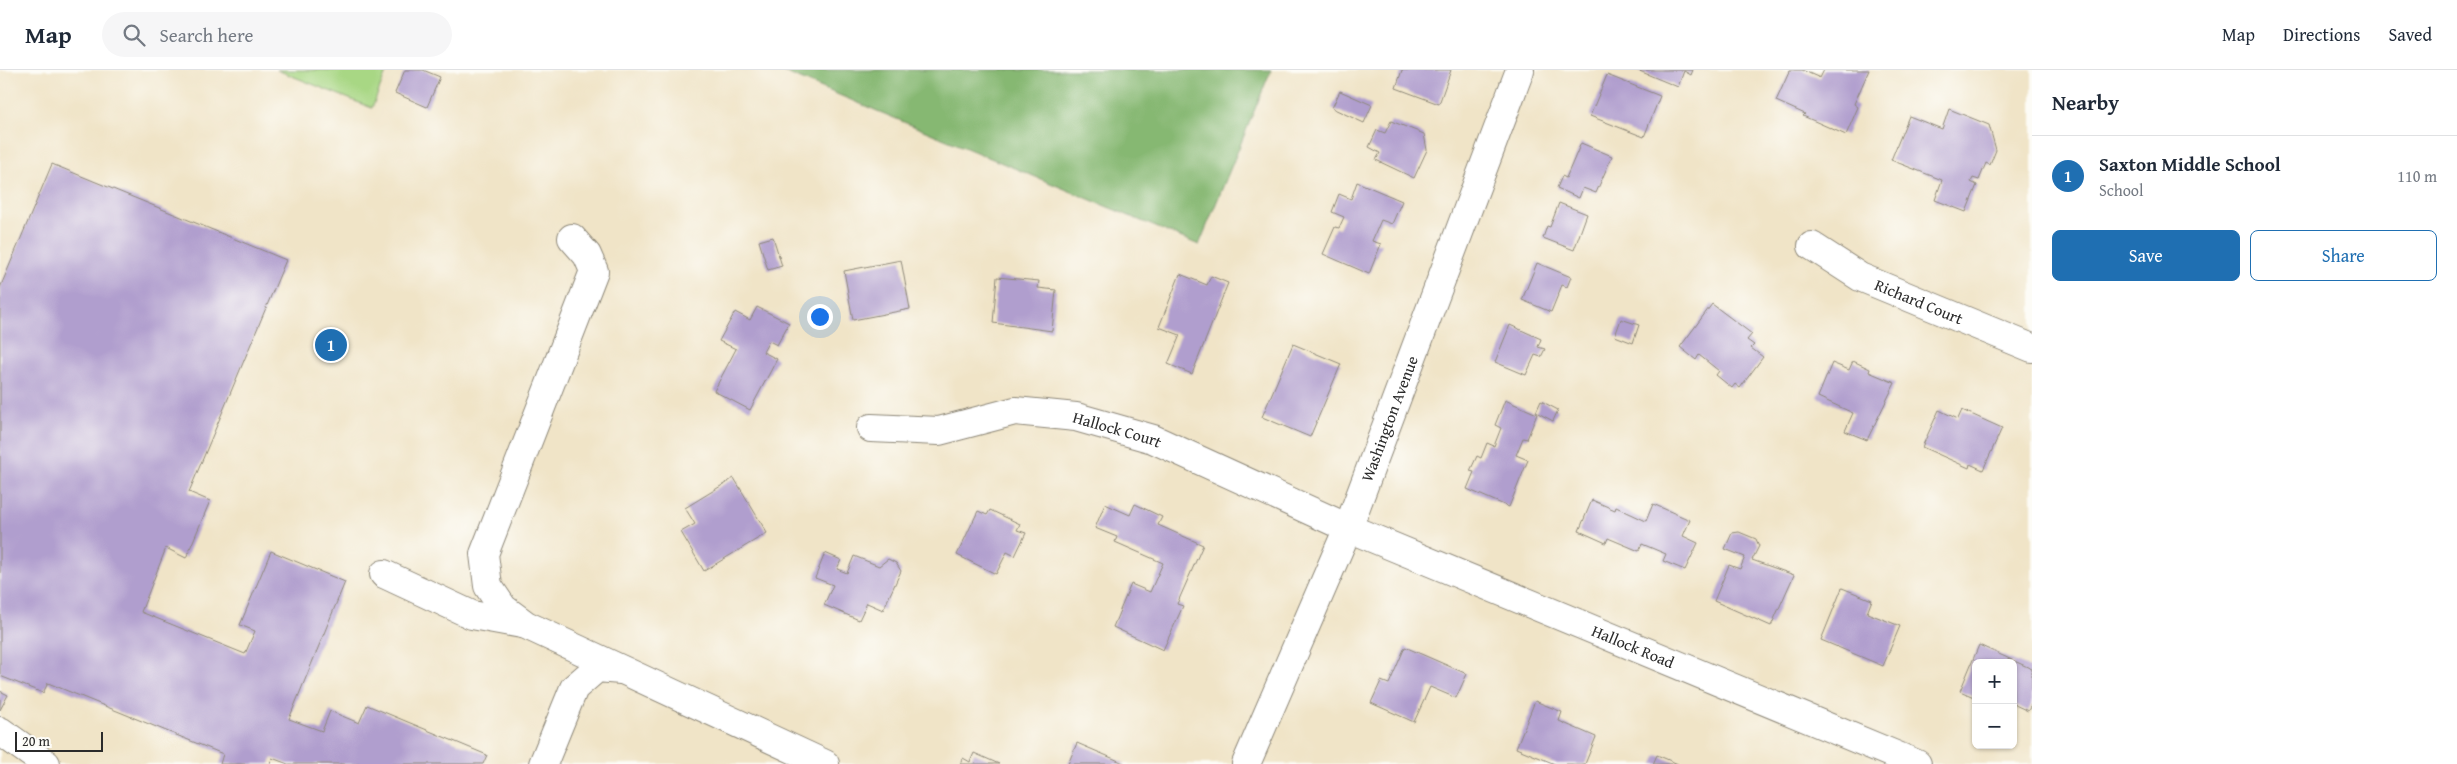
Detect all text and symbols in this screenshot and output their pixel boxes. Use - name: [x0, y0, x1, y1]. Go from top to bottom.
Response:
- search box: [102, 12, 452, 57]
- text: Map: [25, 17, 72, 52]
- icon: search: [120, 21, 148, 49]
- text: Search here: [160, 21, 253, 49]
- text: Map: [2222, 21, 2255, 48]
- text: Directions: [2283, 21, 2360, 48]
- text: Saved: [2388, 21, 2432, 48]
- text: Nearby: [2052, 87, 2119, 118]
- text: Saxton Middle School: [2099, 150, 2281, 178]
- text: 1: [2064, 164, 2072, 188]
- text: 110 m: [2397, 164, 2437, 188]
- text: School: [2099, 178, 2143, 202]
- button: Save: [2052, 230, 2240, 281]
- button: Share: [2250, 230, 2437, 281]
- street label: Richard Court: [1871, 272, 1967, 330]
- your location: [807, 304, 833, 330]
- pin: 1: [315, 326, 347, 364]
- street label: Washington Avenue: [1355, 352, 1424, 485]
- street label: Hallock Court: [1070, 405, 1166, 454]
- street label: Hallock Road: [1588, 618, 1678, 674]
- map controls: [1972, 659, 2017, 749]
- button: +: [1972, 659, 2017, 704]
- button: −: [1972, 704, 2017, 749]
- scale bar: [15, 729, 102, 752]
- text: 20 m: [22, 731, 50, 751]

